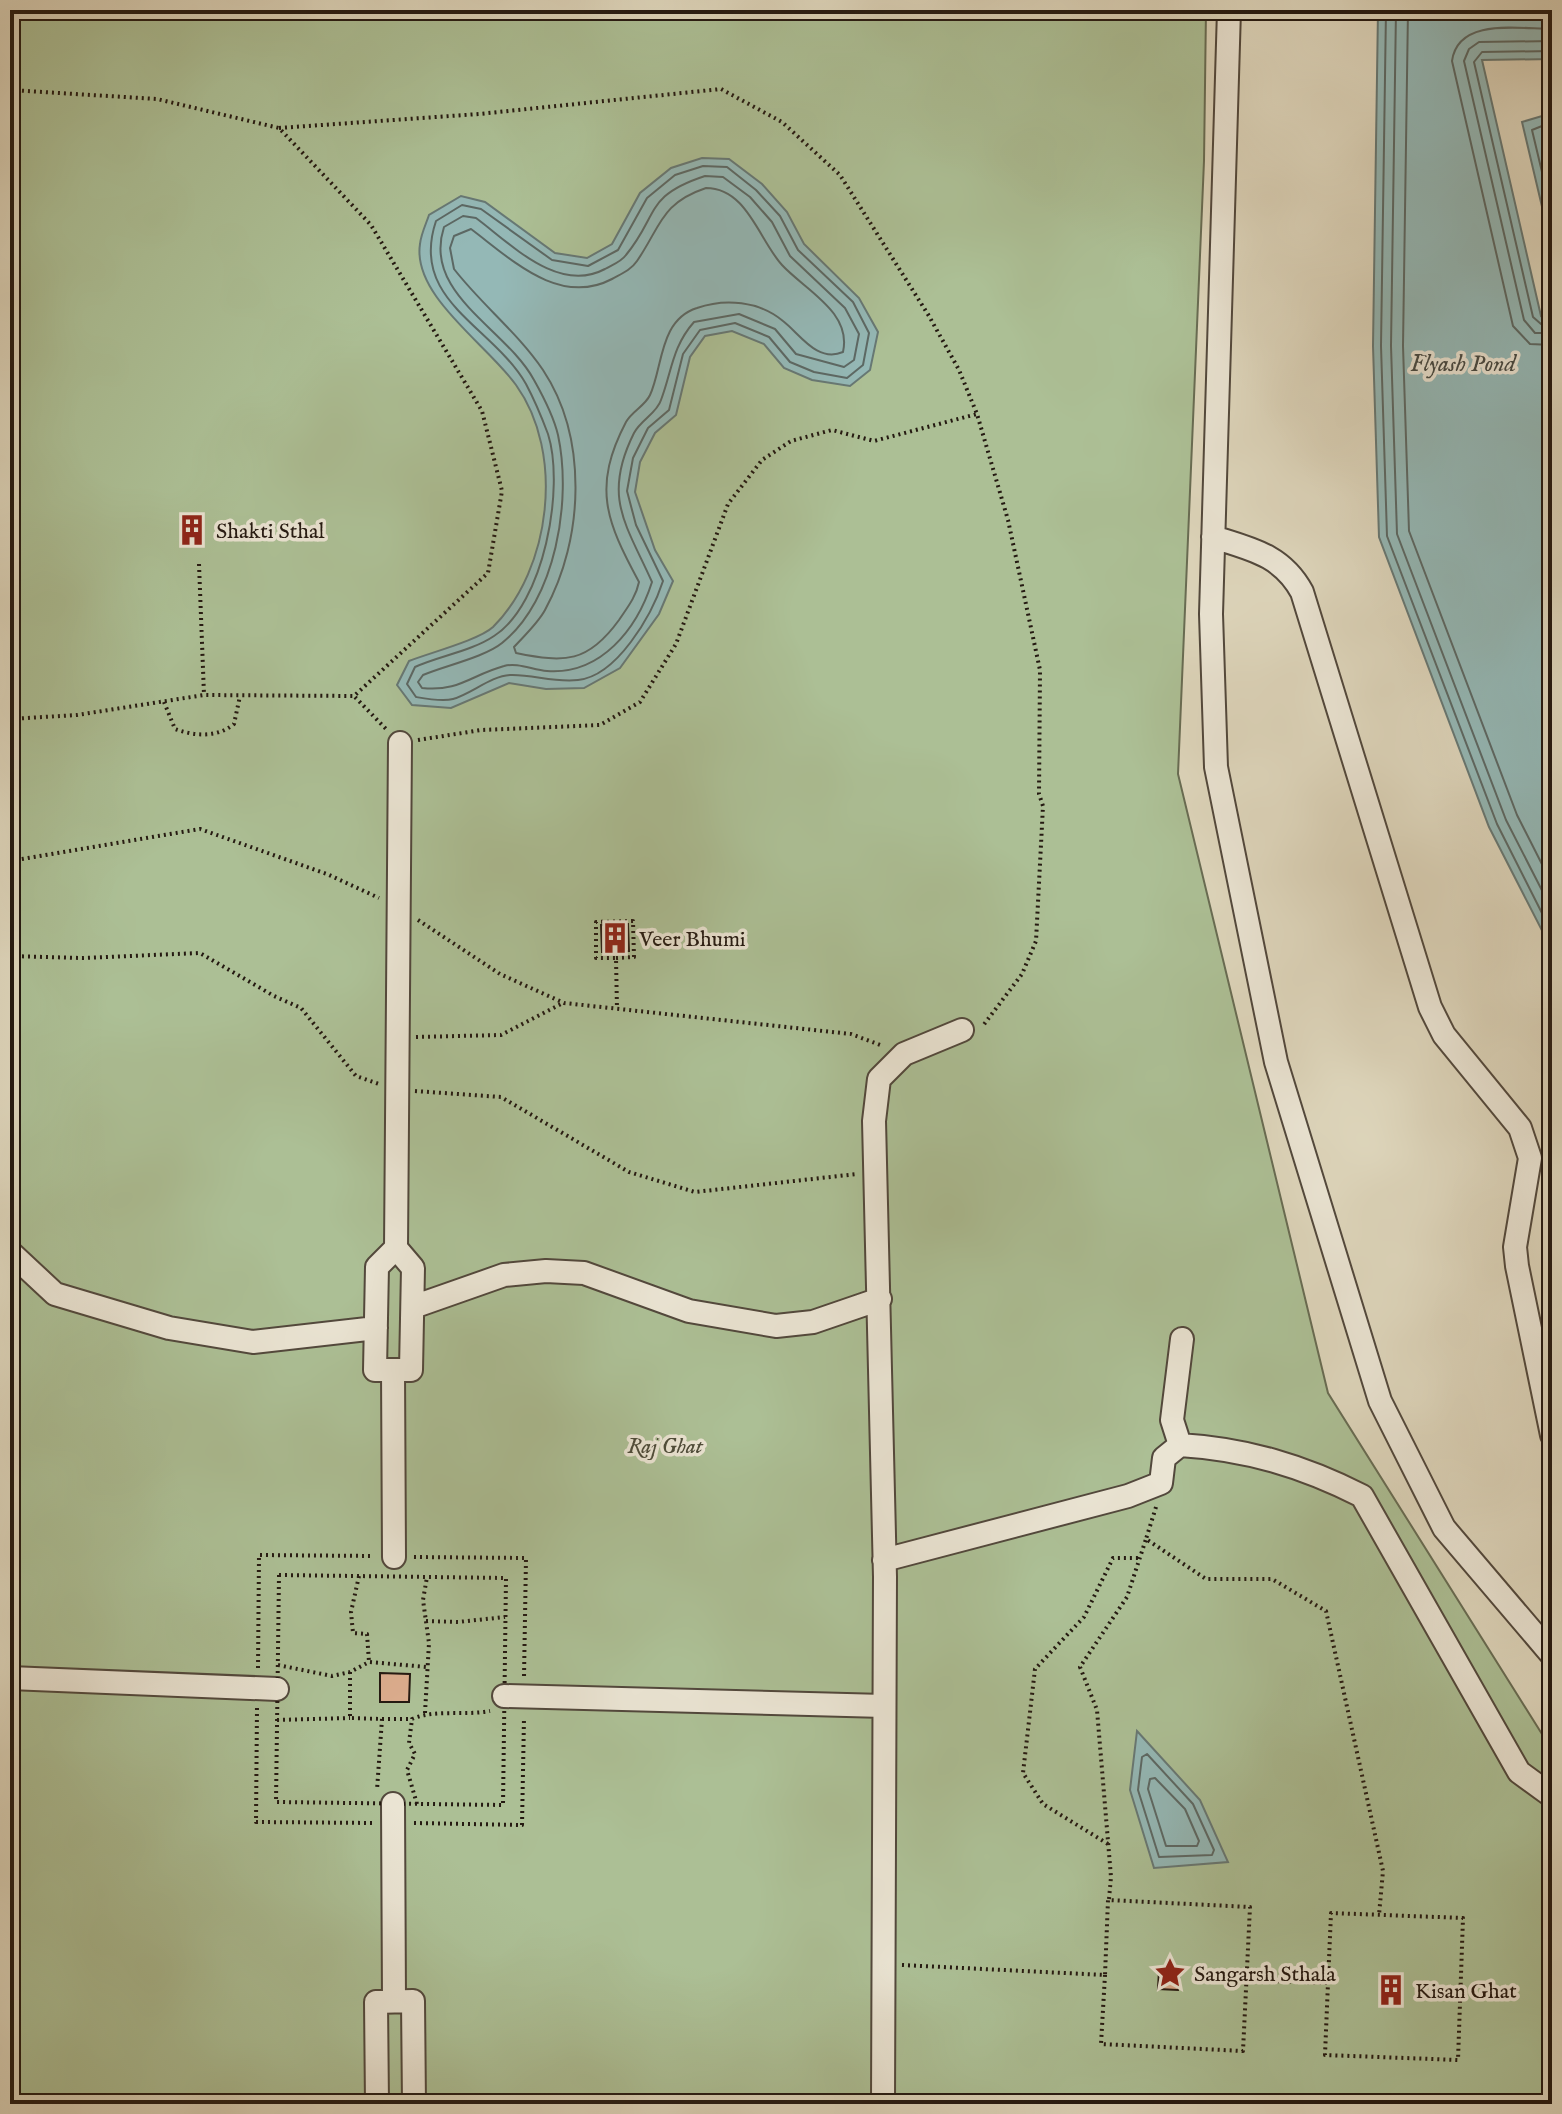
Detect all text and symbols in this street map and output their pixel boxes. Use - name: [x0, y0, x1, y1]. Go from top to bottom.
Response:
- water label: Flyash Pond: [1410, 349, 1517, 380]
- building icon: Shakti Sthal: [175, 513, 209, 547]
- place label: Shakti Sthal: [216, 518, 325, 546]
- building icon: Veer Bhumi: [598, 921, 632, 955]
- place label: Veer Bhumi: [638, 926, 746, 954]
- park label: Raj Ghat: [627, 1433, 704, 1461]
- place icon: Sangarsh Sthala: [1153, 1956, 1187, 1990]
- place label: Sangarsh Sthala: [1194, 1961, 1336, 1989]
- building icon: Kisan Ghat: [1374, 1973, 1408, 2007]
- place label: Kisan Ghat: [1415, 1978, 1517, 2006]

